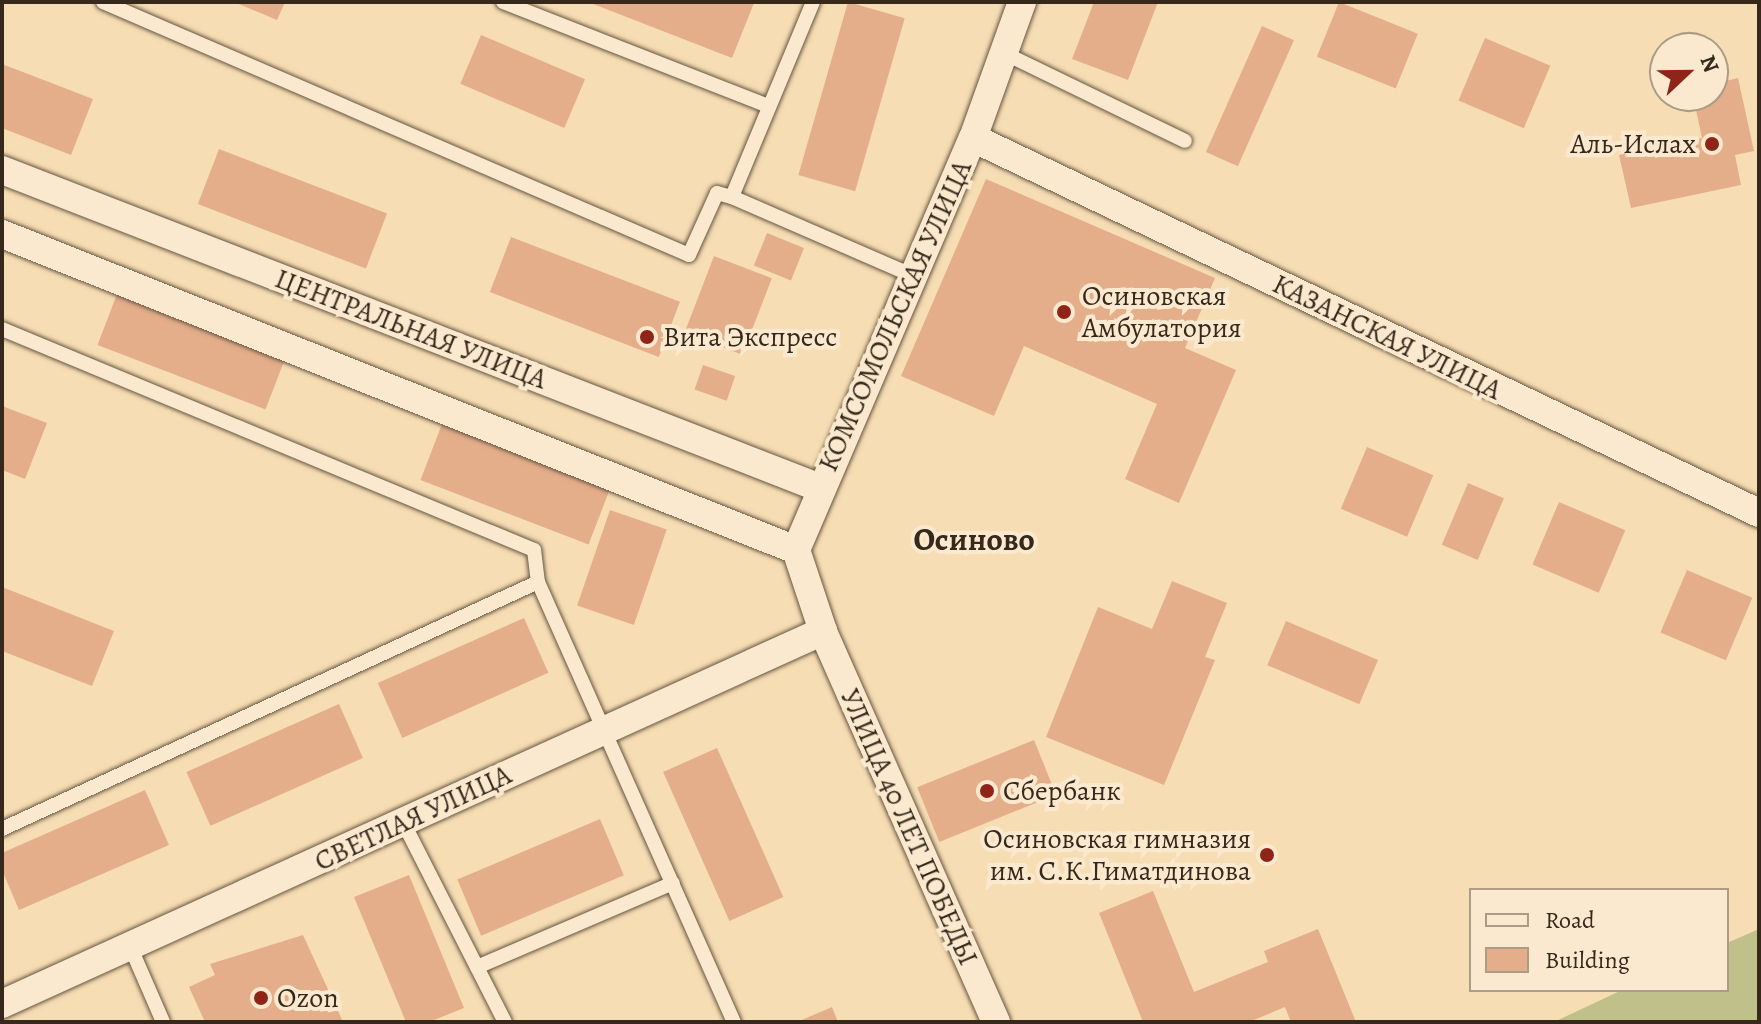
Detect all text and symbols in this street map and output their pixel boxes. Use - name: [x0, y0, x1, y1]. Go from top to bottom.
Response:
- north arrow: [1649, 32, 1729, 112]
- text: N: [1692, 51, 1726, 77]
- place label: Аль-Ислах: [1570, 127, 1696, 161]
- marker: Аль-Ислах: [1703, 135, 1721, 153]
- street label: КОМСОМОЛЬСКАЯ УЛИЦА: [811, 155, 979, 477]
- street label: ЦЕНТРАЛЬНАЯ УЛИЦА: [271, 262, 551, 396]
- street label: КАЗАНСКАЯ УЛИЦА: [1267, 267, 1507, 407]
- place label: Осиновская Амбулатория: [1082, 279, 1242, 345]
- marker: Осиновская Амбулатория: [1053, 301, 1075, 323]
- place label: Вита Экспресс: [663, 320, 837, 354]
- marker: Вита Экспресс: [638, 328, 656, 346]
- district label: Осиново: [913, 520, 1035, 558]
- street label: УЛИЦА 40 ЛЕТ ПОБЕДЫ: [833, 684, 985, 970]
- street label: СВЕТЛАЯ УЛИЦА: [309, 758, 517, 878]
- place label: Сбербанк: [1003, 774, 1121, 808]
- marker: Сбербанк: [978, 782, 996, 800]
- place label: Осиновская гимназия им. С.К.Гиматдинова: [983, 822, 1251, 888]
- marker: Осиновская гимназия им. С.К.Гиматдинова: [1258, 846, 1276, 864]
- legend: [1469, 888, 1729, 992]
- text: Road: [1545, 904, 1595, 936]
- text: Building: [1545, 944, 1630, 976]
- place label: Ozon: [277, 981, 339, 1015]
- marker: Ozon: [252, 989, 270, 1007]

